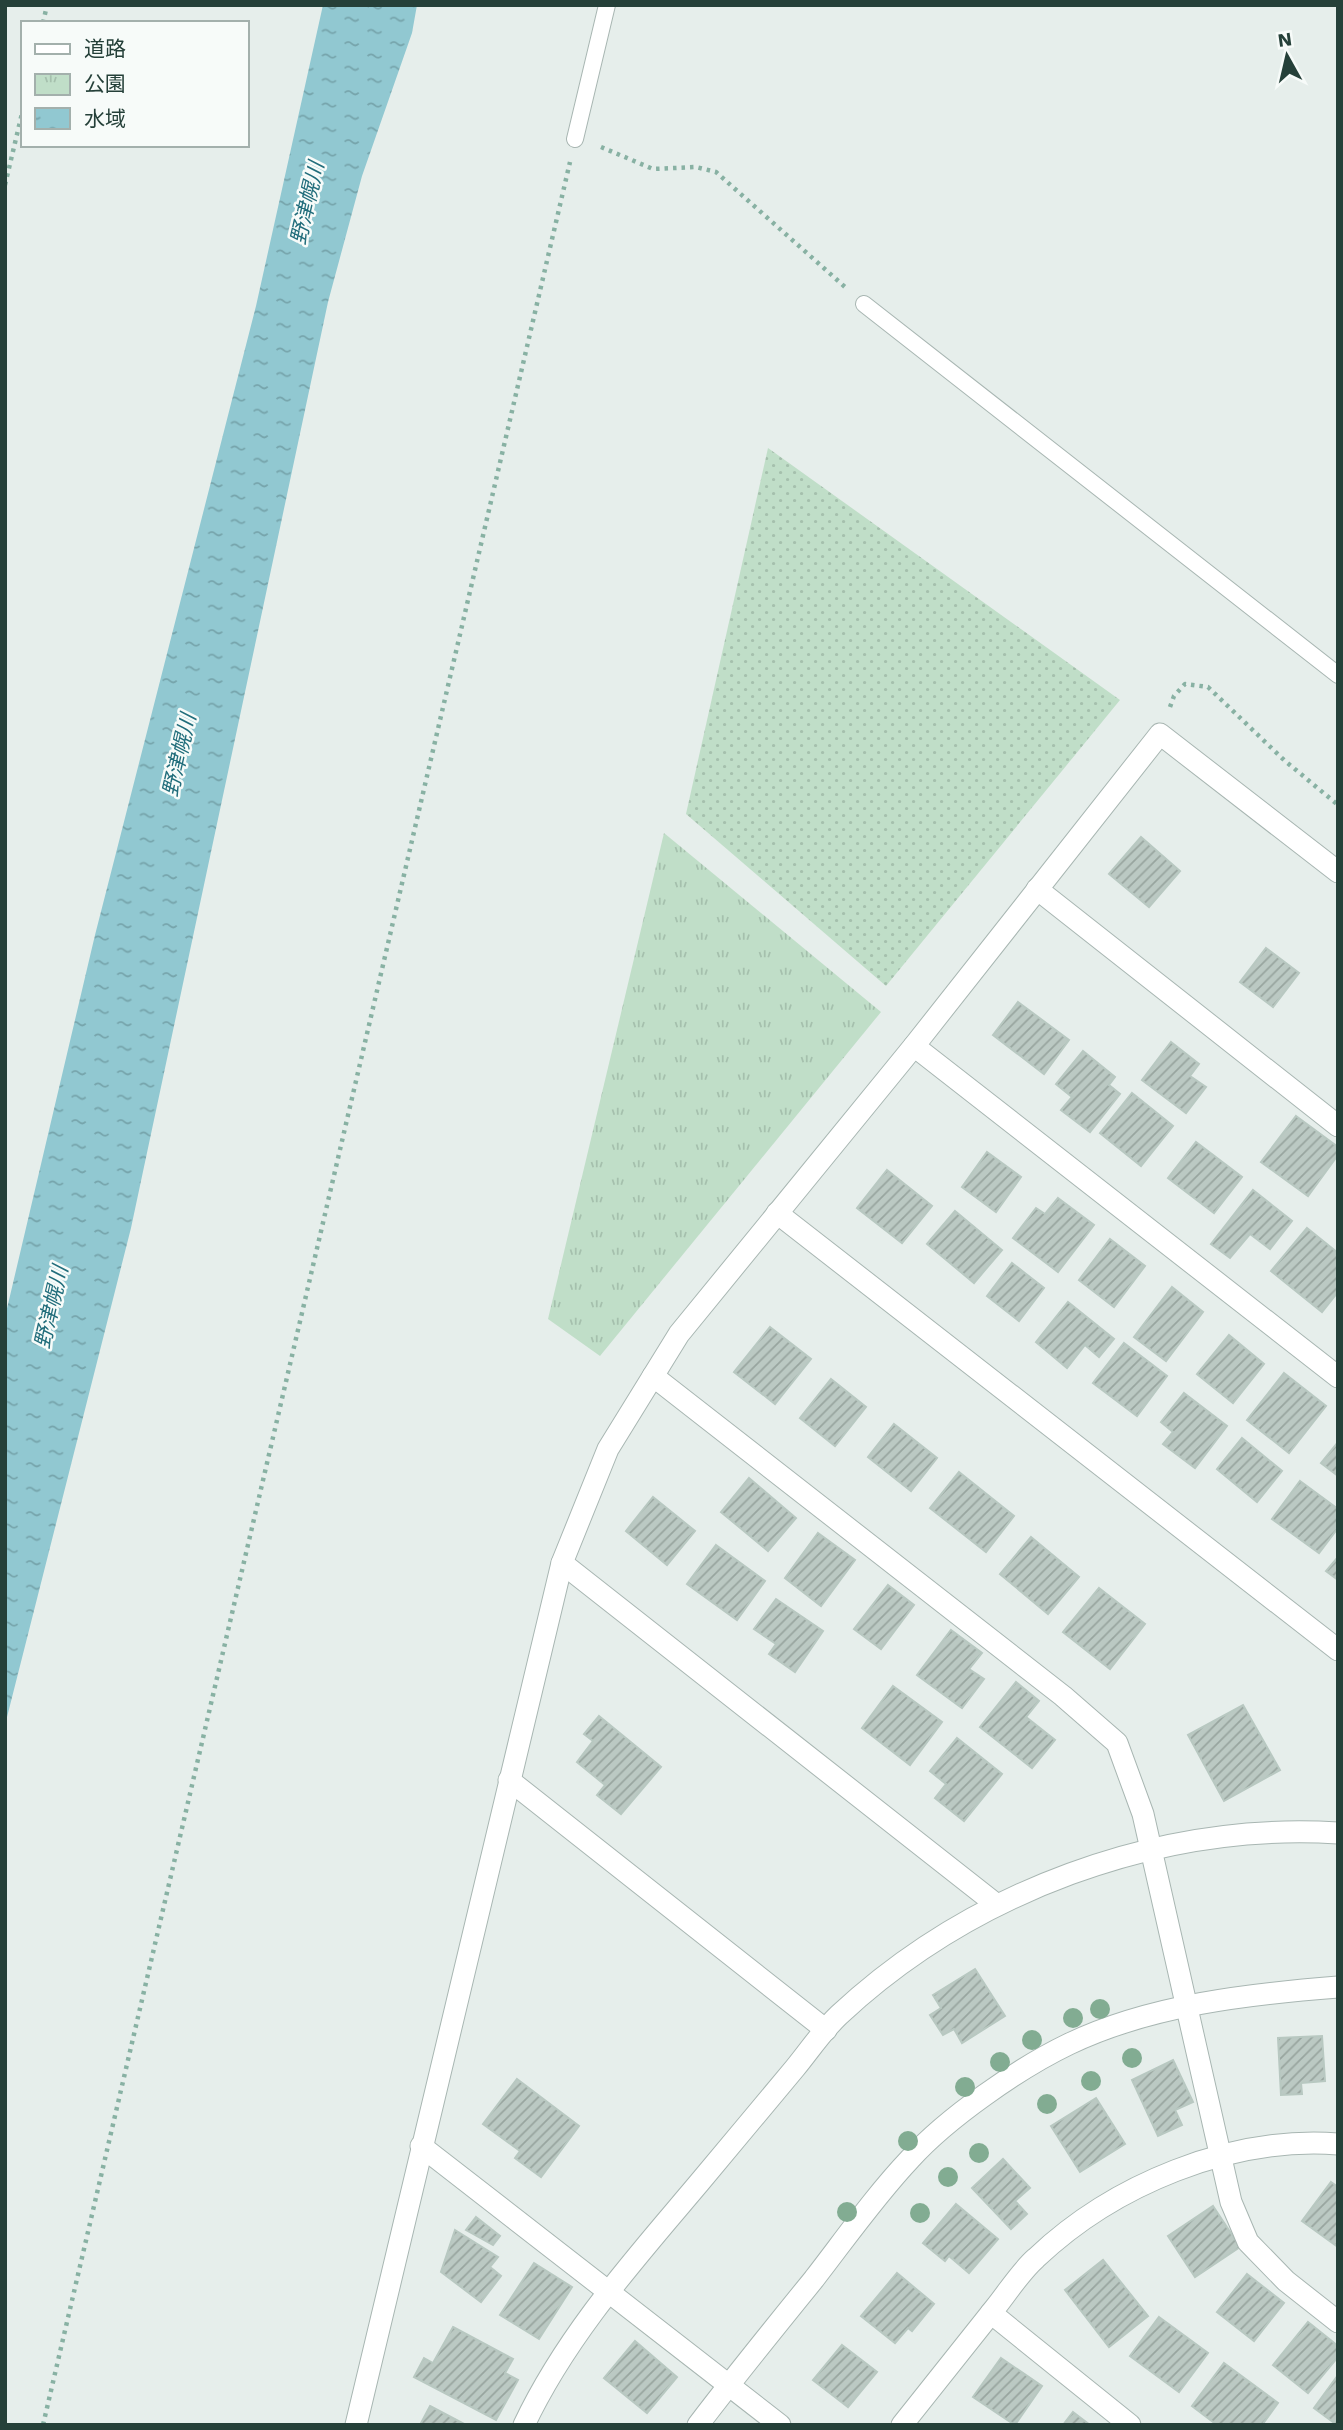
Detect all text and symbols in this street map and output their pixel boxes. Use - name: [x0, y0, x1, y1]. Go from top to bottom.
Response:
- legend: [21, 21, 248, 147]
- north arrow: [1252, 21, 1322, 91]
- text: N: [1276, 27, 1293, 52]
- text: 道路: [84, 36, 126, 61]
- text: 公園: [84, 71, 126, 96]
- text: 水域: [84, 106, 126, 131]
- water label: 野津幌川: [285, 157, 329, 247]
- water label: 野津幌川: [157, 709, 201, 799]
- water label: 野津幌川: [29, 1261, 73, 1351]

